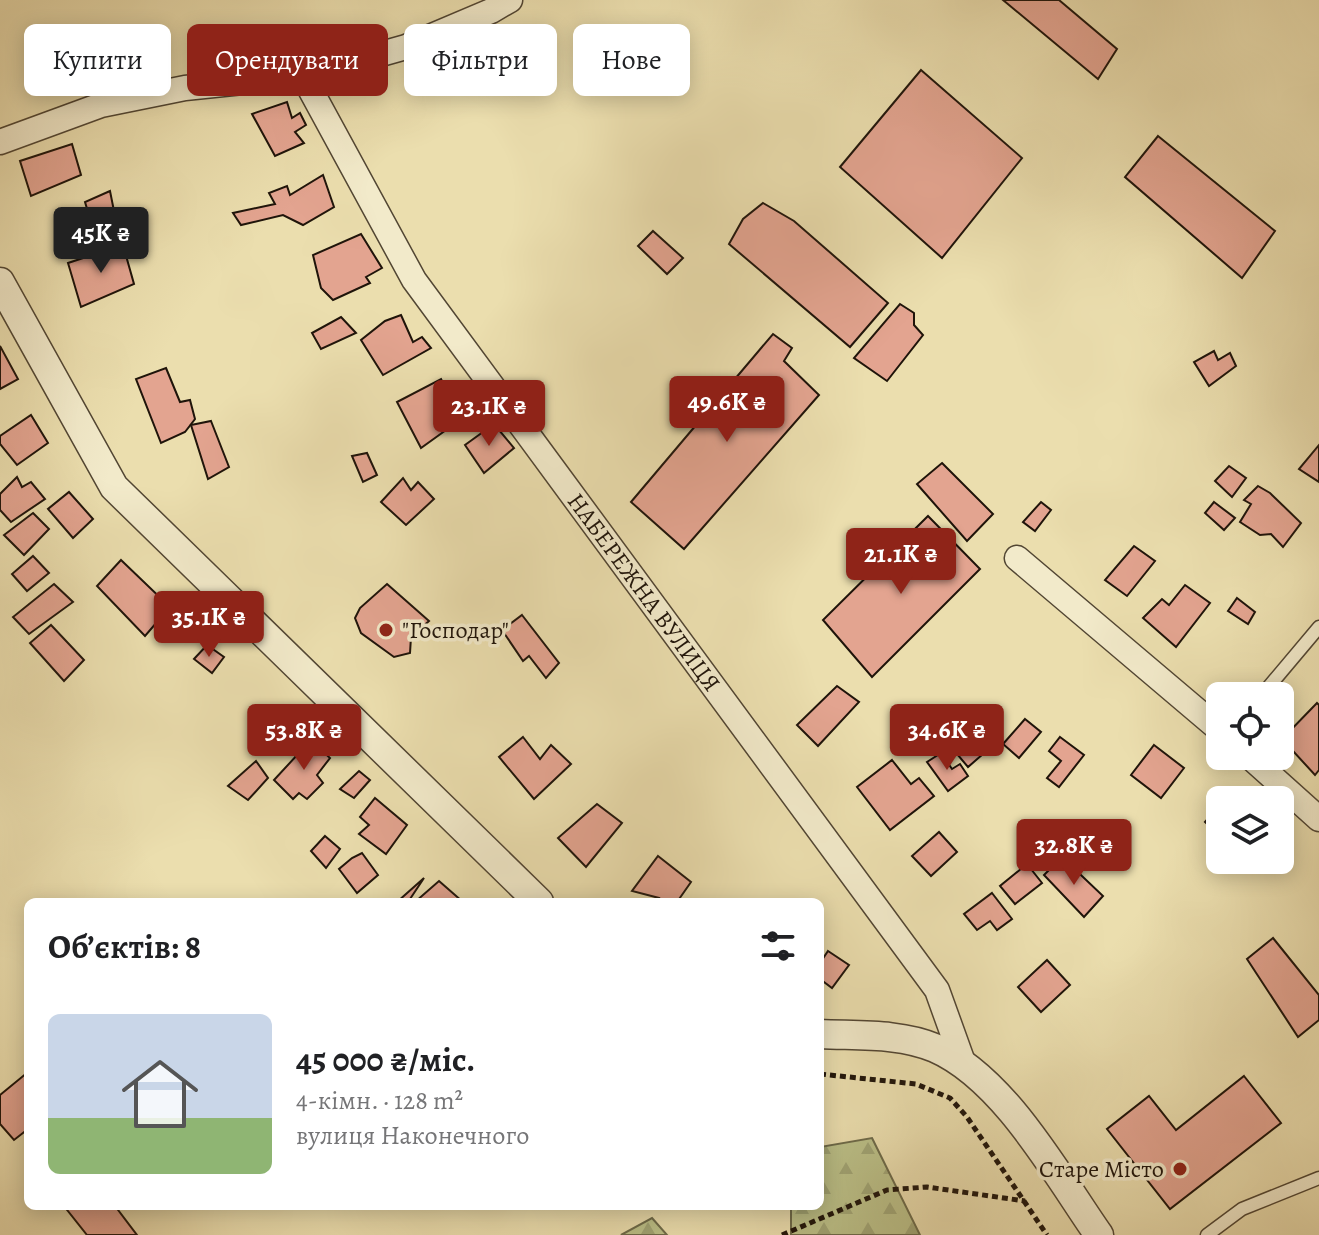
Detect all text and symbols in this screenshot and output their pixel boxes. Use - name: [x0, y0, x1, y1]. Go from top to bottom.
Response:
- chip: Купити: [24, 24, 171, 96]
- chip: Орендувати: [187, 24, 388, 96]
- chip: Фільтри: [404, 24, 557, 96]
- chip: Нове: [573, 24, 690, 96]
- pin: 45K ₴: [45, 207, 157, 275]
- text: 45K ₴: [72, 215, 130, 250]
- pin: 49.6K ₴: [653, 376, 801, 444]
- pin: 23.1K ₴: [415, 380, 563, 448]
- text: 49.6K ₴: [687, 384, 767, 419]
- text: 23.1K ₴: [451, 388, 527, 423]
- street label: НАБЕРЕЖНА ВУЛИЦЯ: [560, 486, 728, 698]
- pin: 21.1K ₴: [827, 528, 975, 596]
- text: 21.1K ₴: [864, 536, 938, 571]
- pin: 35.1K ₴: [135, 591, 283, 659]
- text: 35.1K ₴: [172, 599, 246, 634]
- place label: "Господар": [402, 614, 509, 646]
- marker: "Господар": [377, 621, 395, 639]
- map controls: [1206, 682, 1294, 874]
- button: locate: [1206, 682, 1294, 770]
- pin: 53.8K ₴: [230, 704, 378, 772]
- pin: 34.6K ₴: [873, 704, 1021, 772]
- text: 53.8K ₴: [265, 712, 343, 747]
- text: 34.6K ₴: [908, 712, 986, 747]
- button: layers: [1206, 786, 1294, 874]
- pin: 32.8K ₴: [1000, 819, 1148, 887]
- text: 32.8K ₴: [1035, 827, 1113, 862]
- text: Об’єктів: 8: [48, 923, 201, 970]
- icon: filters: [756, 924, 800, 968]
- text: 45 000 ₴/міс.: [296, 1036, 475, 1083]
- icon: home: [112, 1046, 208, 1142]
- text: 4-кімн. · 128 m²: [296, 1083, 463, 1118]
- text: вулиця Наконечного: [296, 1118, 529, 1153]
- place label: Старе Місто: [1039, 1153, 1164, 1185]
- marker: Старе Місто: [1171, 1160, 1189, 1178]

